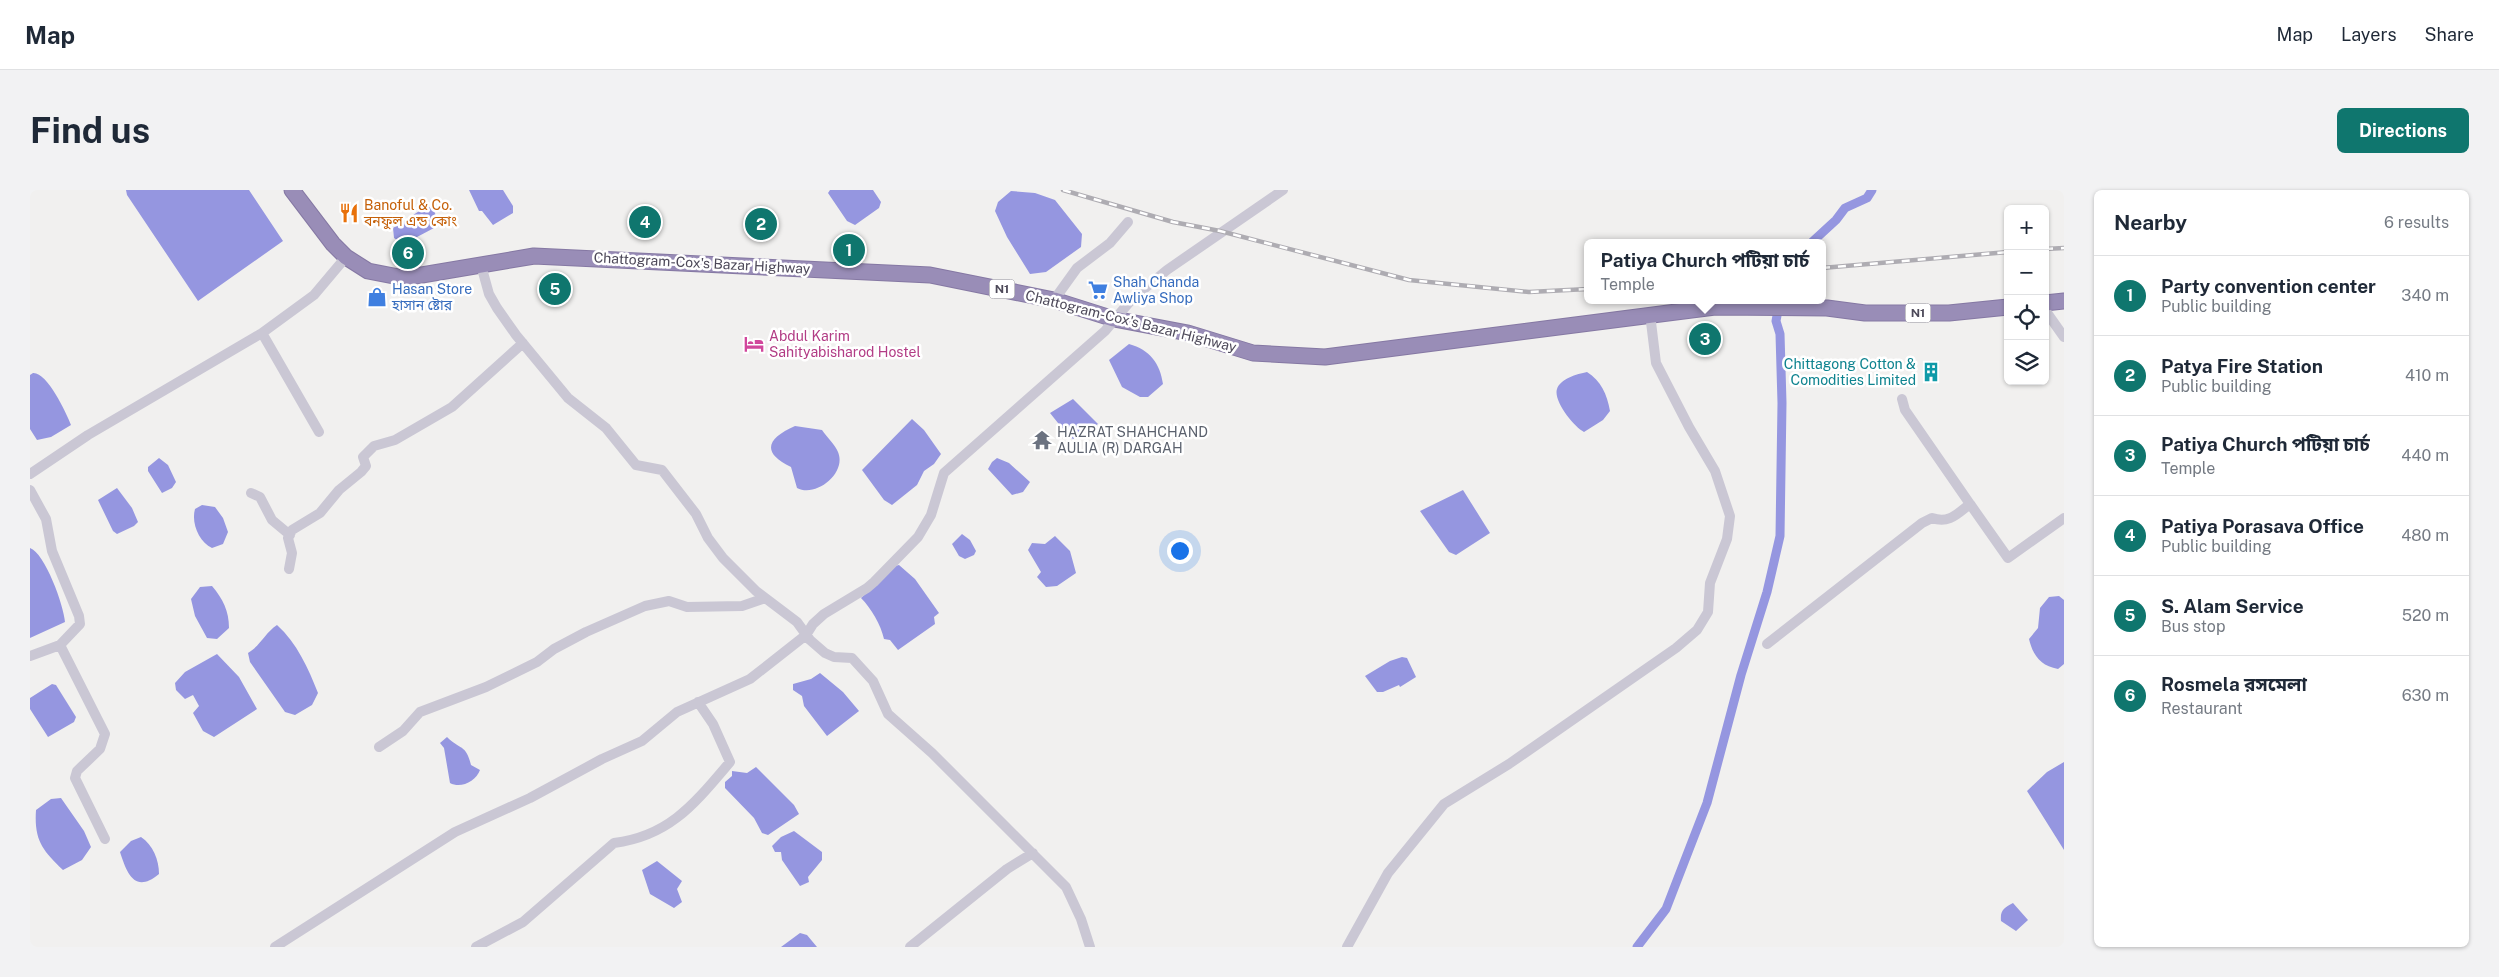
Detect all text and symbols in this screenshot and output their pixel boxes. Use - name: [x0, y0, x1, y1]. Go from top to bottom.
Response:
- text: Map: [25, 21, 75, 49]
- text: Map: [2277, 24, 2313, 45]
- text: Layers: [2341, 24, 2397, 45]
- text: Share: [2425, 24, 2474, 45]
- button: Directions: [2337, 108, 2469, 153]
- text: Find us: [30, 110, 150, 151]
- place label: Banoful & Co. বনফুল এন্ড কোং: [363, 197, 457, 230]
- restaurant icon: Banoful & Co. বনফুল এন্ড কোং: [338, 202, 360, 224]
- pin: 4: [629, 203, 661, 241]
- pin: 2: [745, 205, 777, 243]
- map controls: [2004, 205, 2049, 385]
- button: +: [2004, 205, 2049, 250]
- text: Nearby: [2114, 210, 2187, 235]
- text: 6 results: [2384, 213, 2449, 232]
- pin: 1: [833, 231, 865, 269]
- pin: 6: [392, 234, 424, 272]
- popup: [1584, 239, 1826, 304]
- street label: Chattogram-Cox's Bazar Highway: [593, 249, 811, 277]
- text: Patiya Church পটিয়া চার্চ: [1601, 249, 1809, 271]
- button: −: [2004, 250, 2049, 295]
- pin: 5: [539, 270, 571, 308]
- place label: Shah Chanda Awliya Shop: [1113, 274, 1199, 306]
- text: Temple: [1601, 275, 1655, 294]
- text: Party convention center: [2161, 275, 2376, 297]
- supermarket icon: Shah Chanda Awliya Shop: [1087, 279, 1109, 301]
- road number: N1: [990, 280, 1014, 298]
- place label: Hasan Store হাসান ষ্টোর: [391, 281, 472, 313]
- shop icon: Hasan Store হাসান ষ্টোর: [366, 286, 388, 308]
- text: 1: [2127, 286, 2133, 305]
- text: 340 m: [2401, 286, 2449, 305]
- street label: Chattogram-Cox's Bazar Highway: [1024, 287, 1239, 355]
- button: locate: [2004, 295, 2049, 340]
- text: Public building: [2161, 297, 2272, 316]
- road number: N1: [1906, 304, 1930, 322]
- pin: 3: [1689, 320, 1721, 358]
- place label: Abdul Karim Sahityabisharod Hostel: [769, 328, 921, 360]
- hotel icon: Abdul Karim Sahityabisharod Hostel: [743, 333, 765, 355]
- button: layers: [2004, 340, 2049, 385]
- text: Patya Fire Station: [2161, 355, 2323, 377]
- place label: Chittagong Cotton & Comodities Limited: [1784, 356, 1916, 388]
- building icon: Chittagong Cotton & Comodities Limited: [1920, 361, 1942, 383]
- text: 2: [2125, 366, 2135, 385]
- text: 410 m: [2405, 366, 2449, 385]
- text: Public building: [2161, 377, 2272, 396]
- place label: HAZRAT SHAHCHAND AULIA (R) DARGAH: [1057, 424, 1208, 456]
- temple icon: HAZRAT SHAHCHAND AULIA (R) DARGAH: [1031, 429, 1053, 451]
- text: Patiya Church পটিয়া চার্চ: [2161, 433, 2370, 455]
- text: 3: [2125, 446, 2135, 465]
- text: 440 m: [2401, 446, 2449, 465]
- text: Temple: [2161, 459, 2215, 478]
- text: Patiya Porasava Office: [2161, 515, 2364, 537]
- text: 4: [2125, 526, 2135, 545]
- text: 480 m: [2401, 526, 2449, 545]
- text: Public building: [2161, 537, 2272, 556]
- your location: [1167, 538, 1193, 564]
- text: S. Alam Service: [2161, 595, 2304, 617]
- text: 5: [2125, 606, 2135, 625]
- text: 520 m: [2402, 606, 2449, 625]
- text: Bus stop: [2161, 617, 2225, 636]
- text: Rosmela রসমেলা: [2161, 673, 2307, 695]
- text: 6: [2125, 686, 2135, 705]
- text: 630 m: [2402, 686, 2449, 705]
- text: Restaurant: [2161, 699, 2243, 718]

